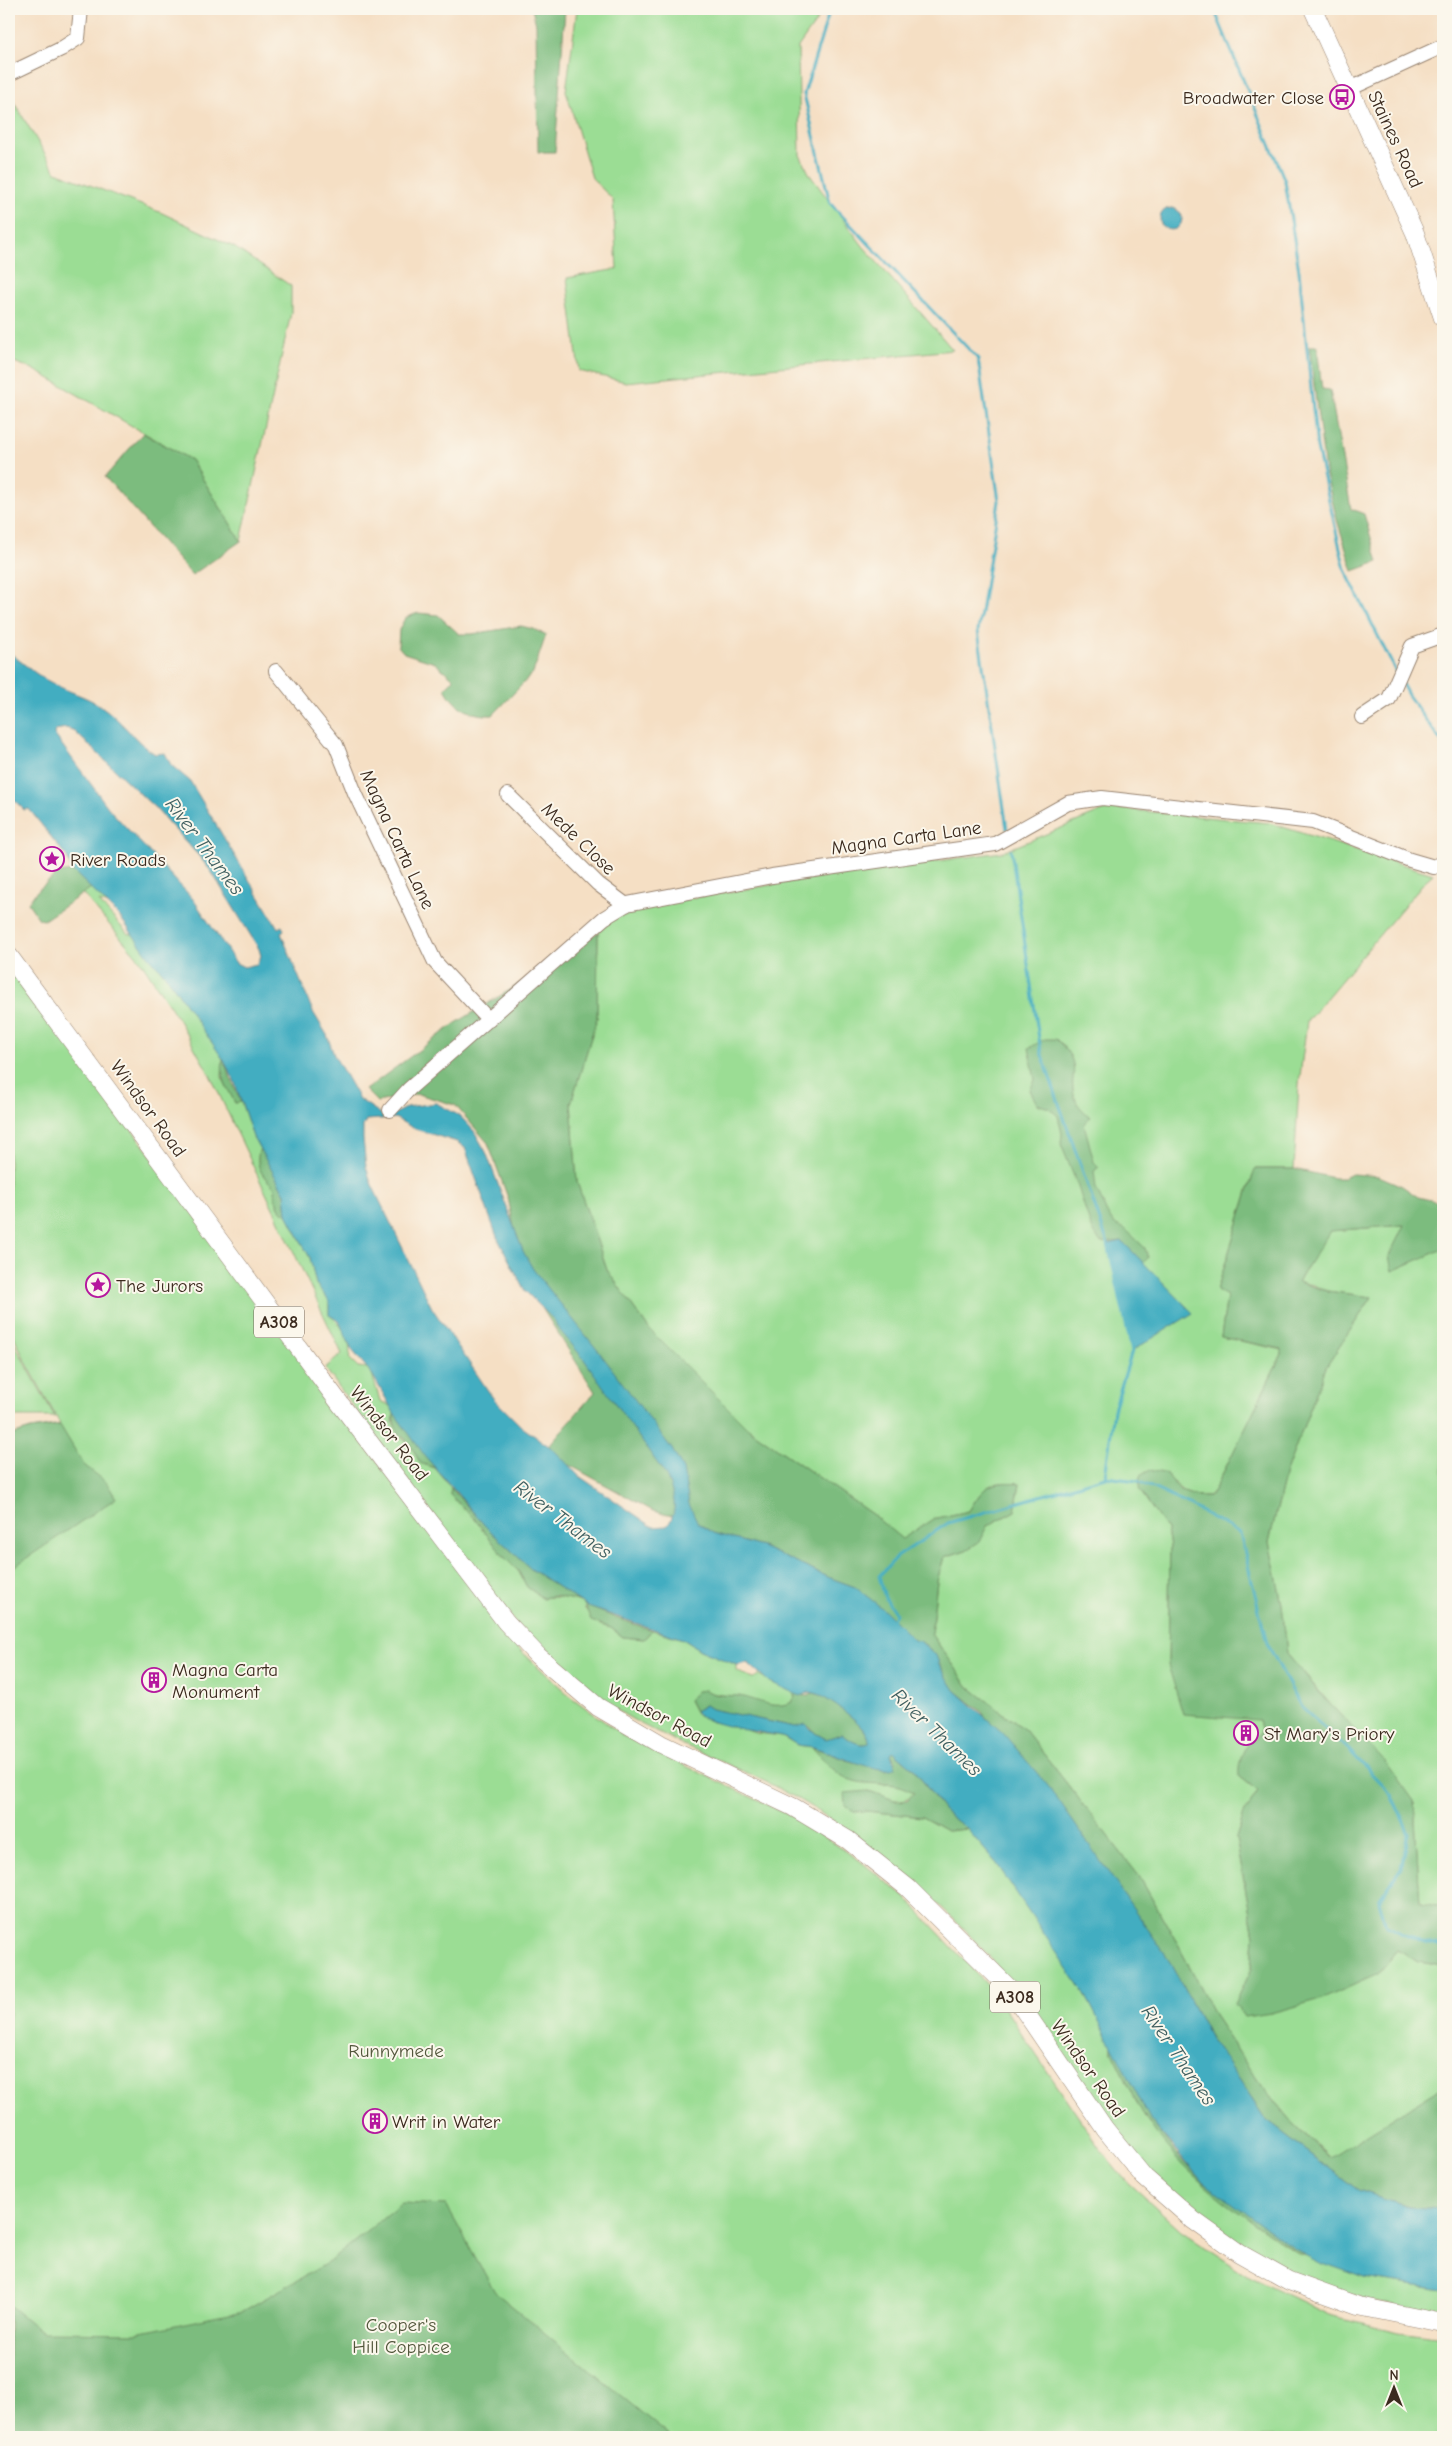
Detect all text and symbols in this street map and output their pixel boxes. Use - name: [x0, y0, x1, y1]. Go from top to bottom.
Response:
- bus stop icon: Broadwater Close: [1329, 84, 1355, 110]
- place label: Broadwater Close: [1183, 87, 1324, 109]
- street label: Staines Road: [1363, 87, 1427, 192]
- street label: Magna Carta Lane: [355, 766, 439, 913]
- water label: River Thames: [161, 793, 249, 900]
- street label: Mede Close: [537, 798, 620, 879]
- street label: Magna Carta Lane: [830, 817, 983, 859]
- place icon: River Roads: [39, 846, 65, 872]
- place label: River Roads: [70, 849, 166, 871]
- street label: Windsor Road: [106, 1056, 191, 1161]
- place icon: The Jurors: [85, 1272, 111, 1298]
- place label: The Jurors: [116, 1275, 203, 1297]
- road number: A308: [254, 1306, 304, 1338]
- street label: Windsor Road: [345, 1382, 433, 1485]
- water label: River Thames: [510, 1475, 616, 1564]
- place label: Magna Carta Monument: [172, 1659, 278, 1703]
- building icon: Magna Carta Monument: [141, 1667, 167, 1693]
- street label: Windsor Road: [604, 1679, 715, 1752]
- water label: River Thames: [887, 1684, 987, 1781]
- building icon: St Mary's Priory: [1233, 1720, 1259, 1746]
- place label: St Mary's Priory: [1264, 1723, 1395, 1745]
- road number: A308: [990, 1981, 1040, 2012]
- water label: River Thames: [1137, 2001, 1221, 2110]
- street label: Windsor Road: [1046, 2016, 1130, 2122]
- park label: Runnymede: [348, 2040, 444, 2062]
- building icon: Writ in Water: [362, 2108, 388, 2134]
- place label: Writ in Water: [392, 2111, 501, 2133]
- park label: Cooper's Hill Coppice: [352, 2314, 450, 2358]
- north arrow: [1370, 2364, 1420, 2414]
- text: N: [1389, 2367, 1399, 2384]

